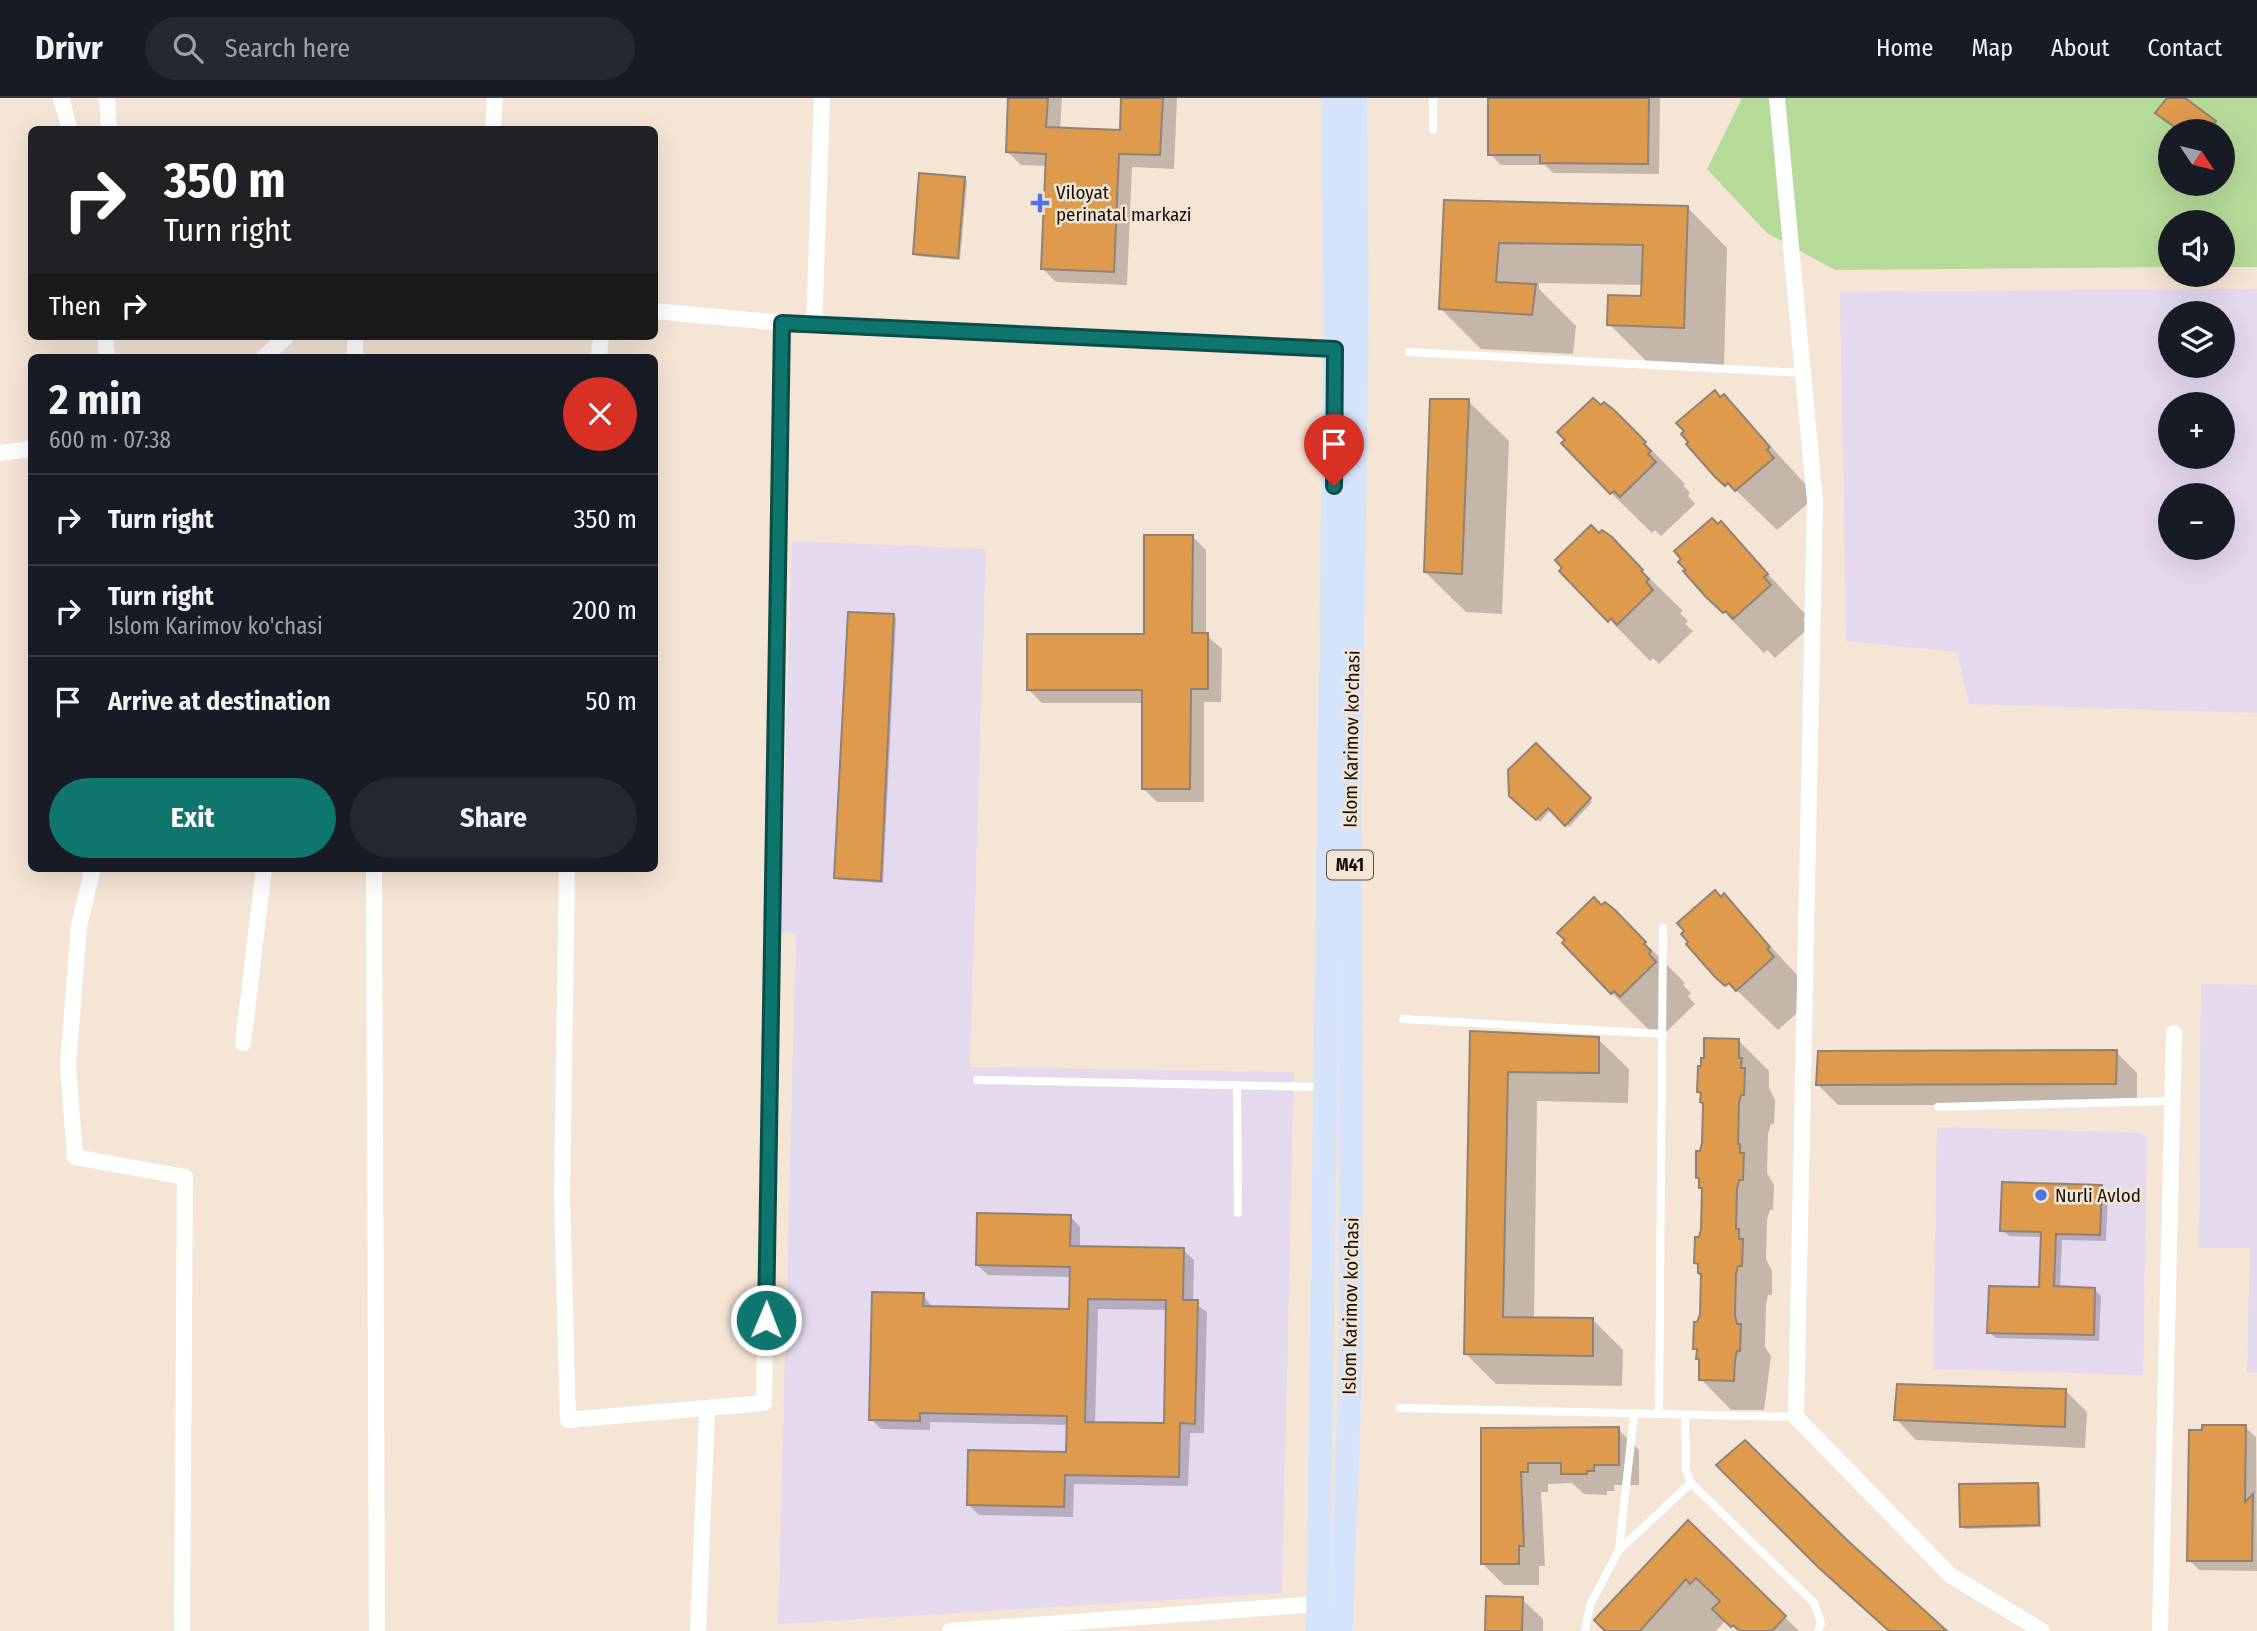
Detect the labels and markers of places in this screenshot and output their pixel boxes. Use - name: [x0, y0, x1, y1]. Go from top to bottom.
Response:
- place label: Viloyat perinatal markazi: [1056, 181, 1192, 226]
- marker: Viloyat perinatal markazi: [1030, 193, 1050, 213]
- pin: [1304, 414, 1364, 486]
- place label: Nurli Avlod: [2055, 1184, 2141, 1207]
- marker: Nurli Avlod: [2033, 1187, 2049, 1203]

